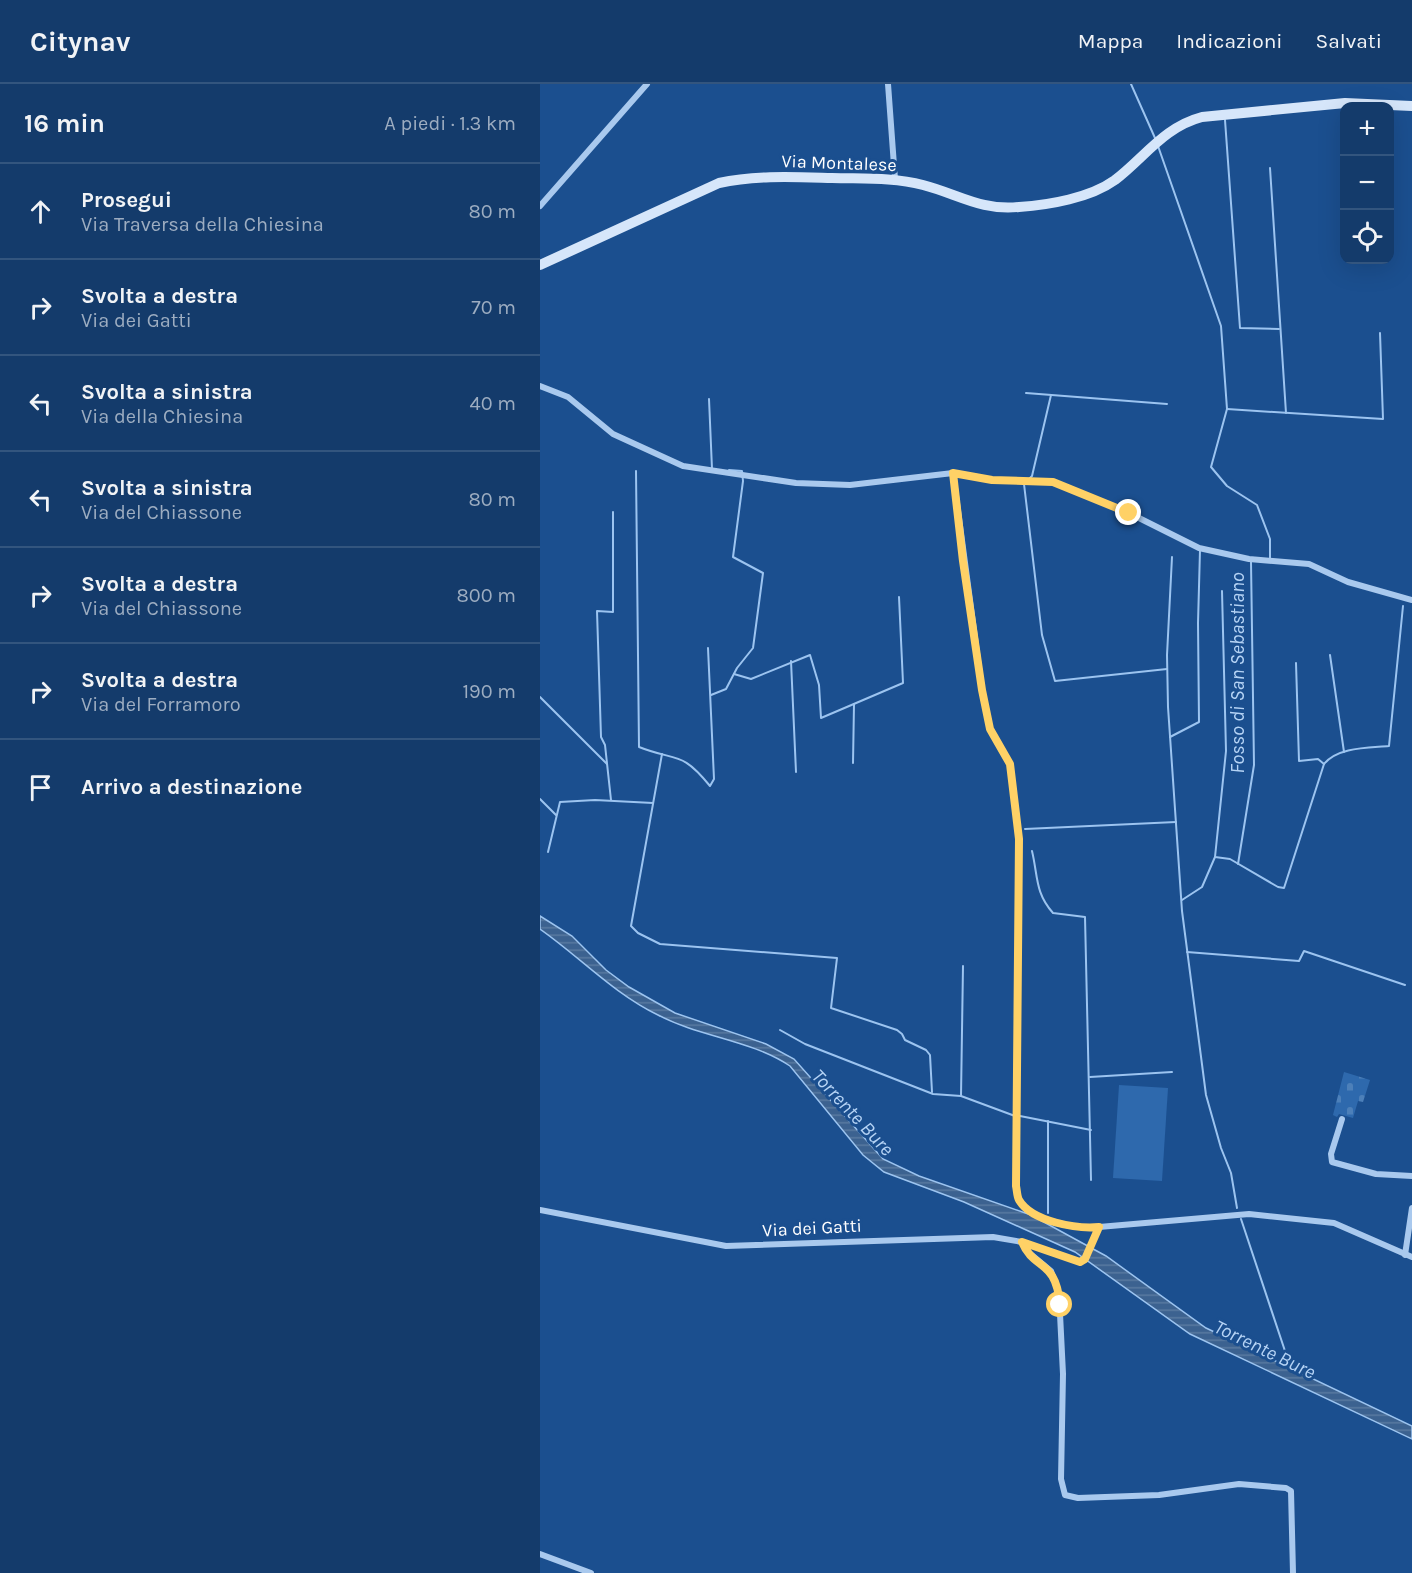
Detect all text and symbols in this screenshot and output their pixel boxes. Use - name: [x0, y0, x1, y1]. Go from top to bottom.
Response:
- text: Citynav: [30, 25, 130, 58]
- text: Mappa: [1078, 29, 1143, 53]
- text: Indicazioni: [1176, 29, 1283, 53]
- text: Salvati: [1316, 29, 1382, 53]
- map controls: [1340, 102, 1394, 264]
- button: +: [1340, 102, 1394, 156]
- text: 16 min: [24, 108, 105, 139]
- text: A piedi · 1.3 km: [384, 112, 516, 135]
- street label: Via Montalese: [781, 150, 897, 176]
- button: −: [1340, 156, 1394, 210]
- text: Prosegui: [81, 187, 172, 213]
- icon: ahead: [24, 195, 57, 228]
- text: 80 m: [468, 200, 516, 223]
- button: locate: [1340, 210, 1394, 264]
- text: Via Traversa della Chiesina: [81, 213, 324, 236]
- text: Svolta a destra: [81, 283, 238, 309]
- icon: right: [24, 291, 57, 324]
- text: 70 m: [471, 296, 516, 319]
- text: Via dei Gatti: [81, 309, 192, 332]
- text: Svolta a sinistra: [81, 379, 253, 405]
- icon: left: [24, 387, 57, 420]
- text: 40 m: [470, 392, 516, 415]
- text: Via della Chiesina: [81, 405, 243, 428]
- text: Svolta a sinistra: [81, 475, 253, 501]
- icon: left: [24, 483, 57, 516]
- text: 80 m: [468, 488, 516, 511]
- route end: [1115, 499, 1141, 525]
- text: Via del Chiassone: [81, 501, 242, 524]
- text: Svolta a destra: [81, 571, 238, 597]
- water label: Fosso di San Sebastiano: [1226, 572, 1249, 774]
- icon: right: [24, 579, 57, 612]
- text: 800 m: [457, 584, 516, 607]
- text: Via del Chiassone: [81, 597, 242, 620]
- text: Svolta a destra: [81, 667, 238, 693]
- icon: right: [24, 675, 57, 708]
- text: 190 m: [462, 680, 516, 703]
- text: Via del Forramoro: [81, 693, 241, 716]
- icon: arrive: [24, 771, 57, 804]
- text: Arrivo a destinazione: [81, 774, 302, 800]
- water label: Torrente Bure: [807, 1064, 898, 1160]
- street label: Via dei Gatti: [762, 1214, 862, 1242]
- route start: [1046, 1291, 1072, 1317]
- water label: Torrente Bure: [1210, 1315, 1319, 1384]

